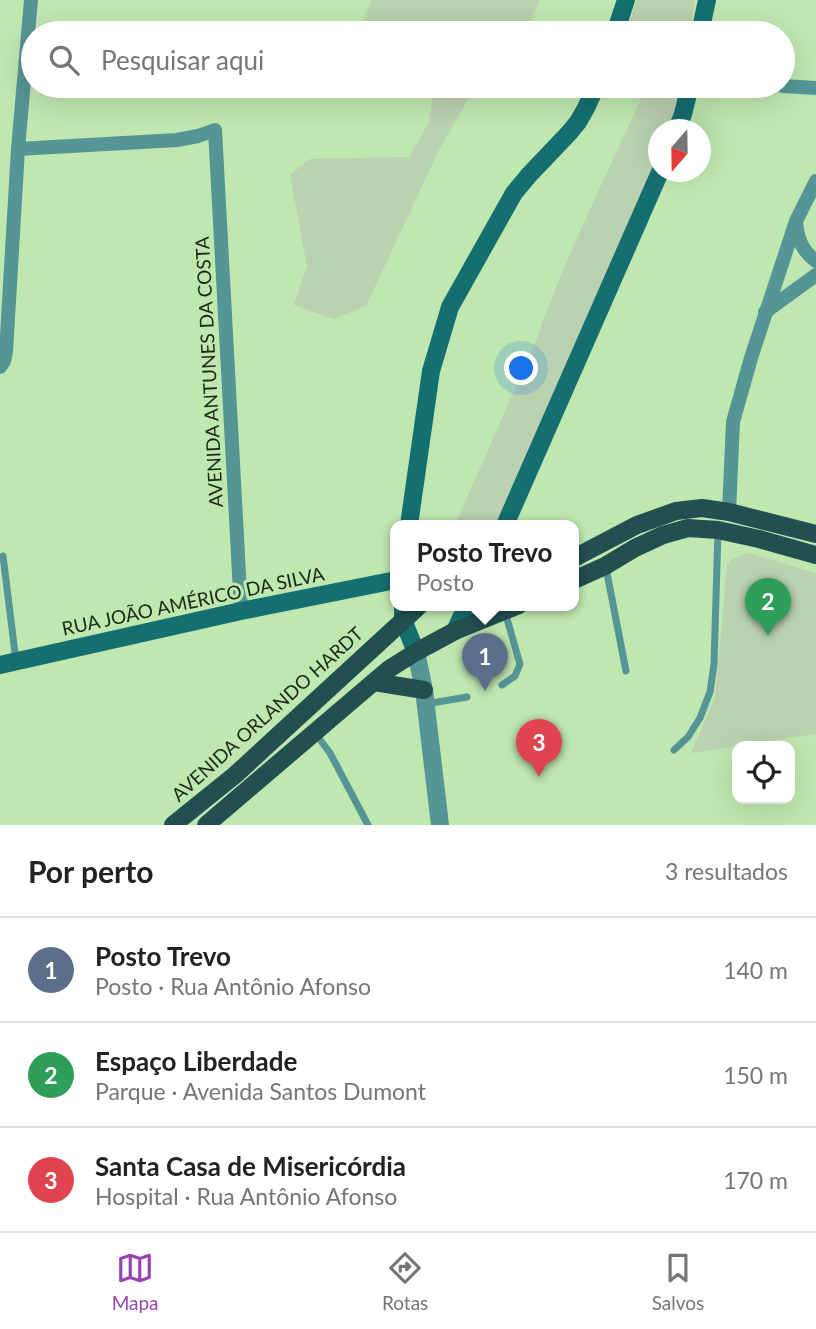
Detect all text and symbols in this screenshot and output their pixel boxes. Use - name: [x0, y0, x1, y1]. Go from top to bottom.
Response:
- search box: [21, 21, 795, 98]
- icon: search: [45, 41, 83, 79]
- text: Pesquisar aqui: [101, 44, 264, 76]
- north arrow: [648, 119, 711, 182]
- street label: AVENIDA ANTUNES DA COSTA: [190, 236, 227, 508]
- your location: [504, 351, 538, 385]
- popup: [390, 520, 579, 611]
- text: Posto Trevo: [417, 536, 552, 568]
- street label: RUA JOÃO AMÉRICO DA SILVA: [60, 561, 326, 640]
- text: Posto: [417, 568, 474, 596]
- pin: 2: [745, 578, 791, 636]
- street label: AVENIDA ORLANDO HARDT: [166, 622, 367, 806]
- pin: 1: [462, 633, 508, 691]
- pin: 3: [516, 719, 562, 777]
- map controls: [732, 741, 795, 804]
- button: locate: [732, 741, 795, 804]
- text: Por perto: [28, 853, 153, 889]
- text: 3 resultados: [665, 857, 788, 885]
- text: Posto Trevo: [95, 940, 231, 972]
- text: 1: [44, 956, 58, 984]
- text: 140 m: [723, 956, 788, 984]
- text: Posto · Rua Antônio Afonso: [95, 972, 371, 1000]
- text: Espaço Liberdade: [95, 1045, 297, 1077]
- text: 2: [44, 1061, 58, 1089]
- text: 150 m: [723, 1061, 788, 1089]
- text: Parque · Avenida Santos Dumont: [95, 1077, 426, 1105]
- text: Santa Casa de Misericórdia: [95, 1150, 406, 1182]
- text: 3: [44, 1166, 58, 1194]
- text: 170 m: [723, 1166, 788, 1194]
- text: Hospital · Rua Antônio Afonso: [95, 1182, 397, 1210]
- tab: Mapa: [112, 1249, 159, 1314]
- tab: Rotas: [382, 1249, 428, 1314]
- tab: Salvos: [652, 1249, 704, 1314]

